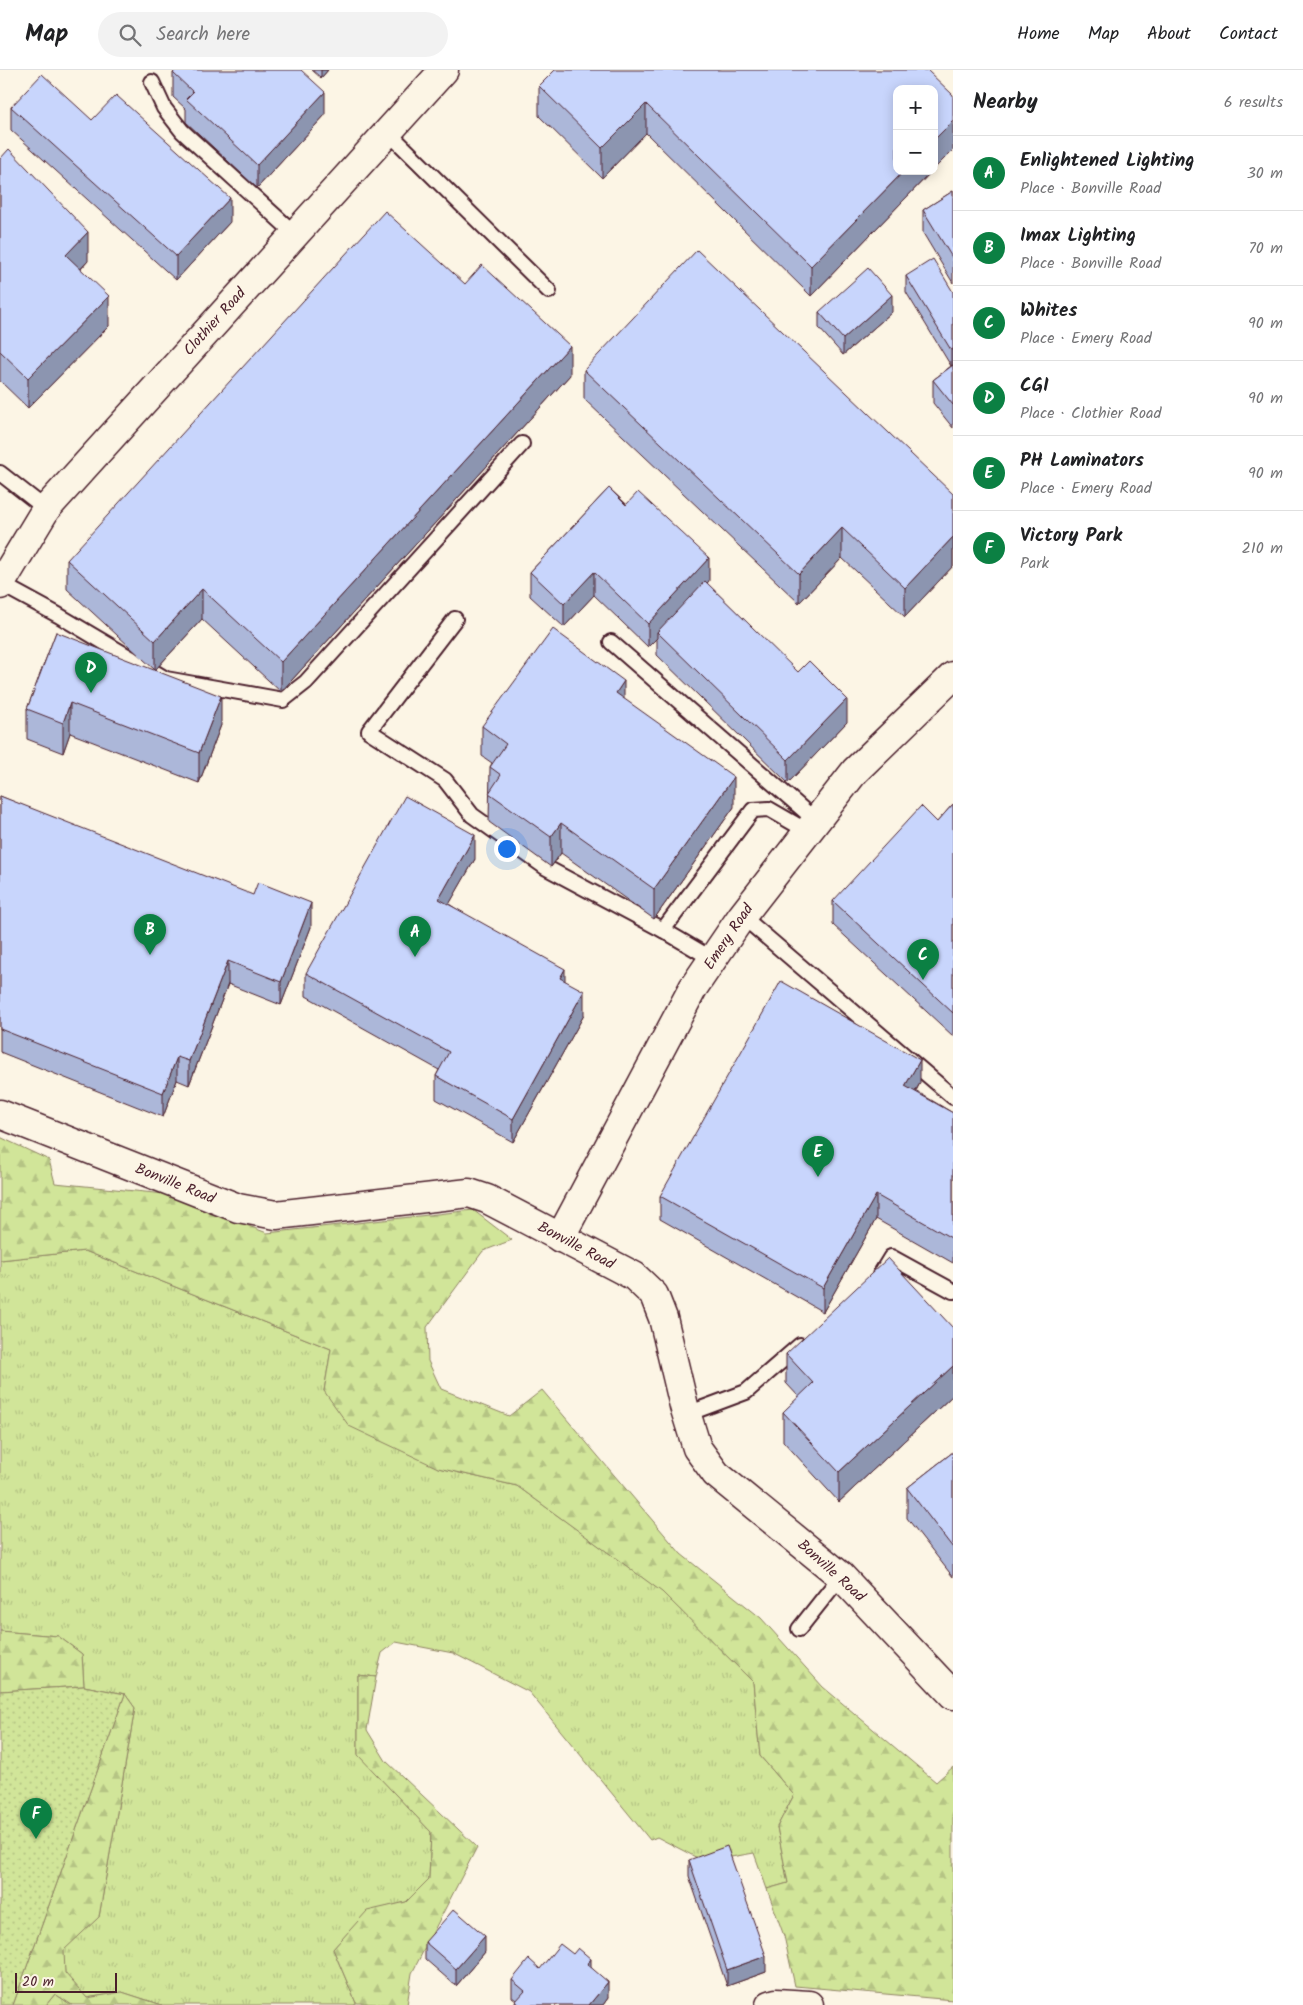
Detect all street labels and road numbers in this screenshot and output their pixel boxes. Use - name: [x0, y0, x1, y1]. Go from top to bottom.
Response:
- street label: Clothier Road: [178, 282, 253, 361]
- street label: Emery Road: [698, 899, 760, 975]
- street label: Bonville Road: [131, 1157, 219, 1211]
- street label: Bonville Road: [533, 1216, 619, 1277]
- street label: Bonville Road: [792, 1534, 871, 1609]

